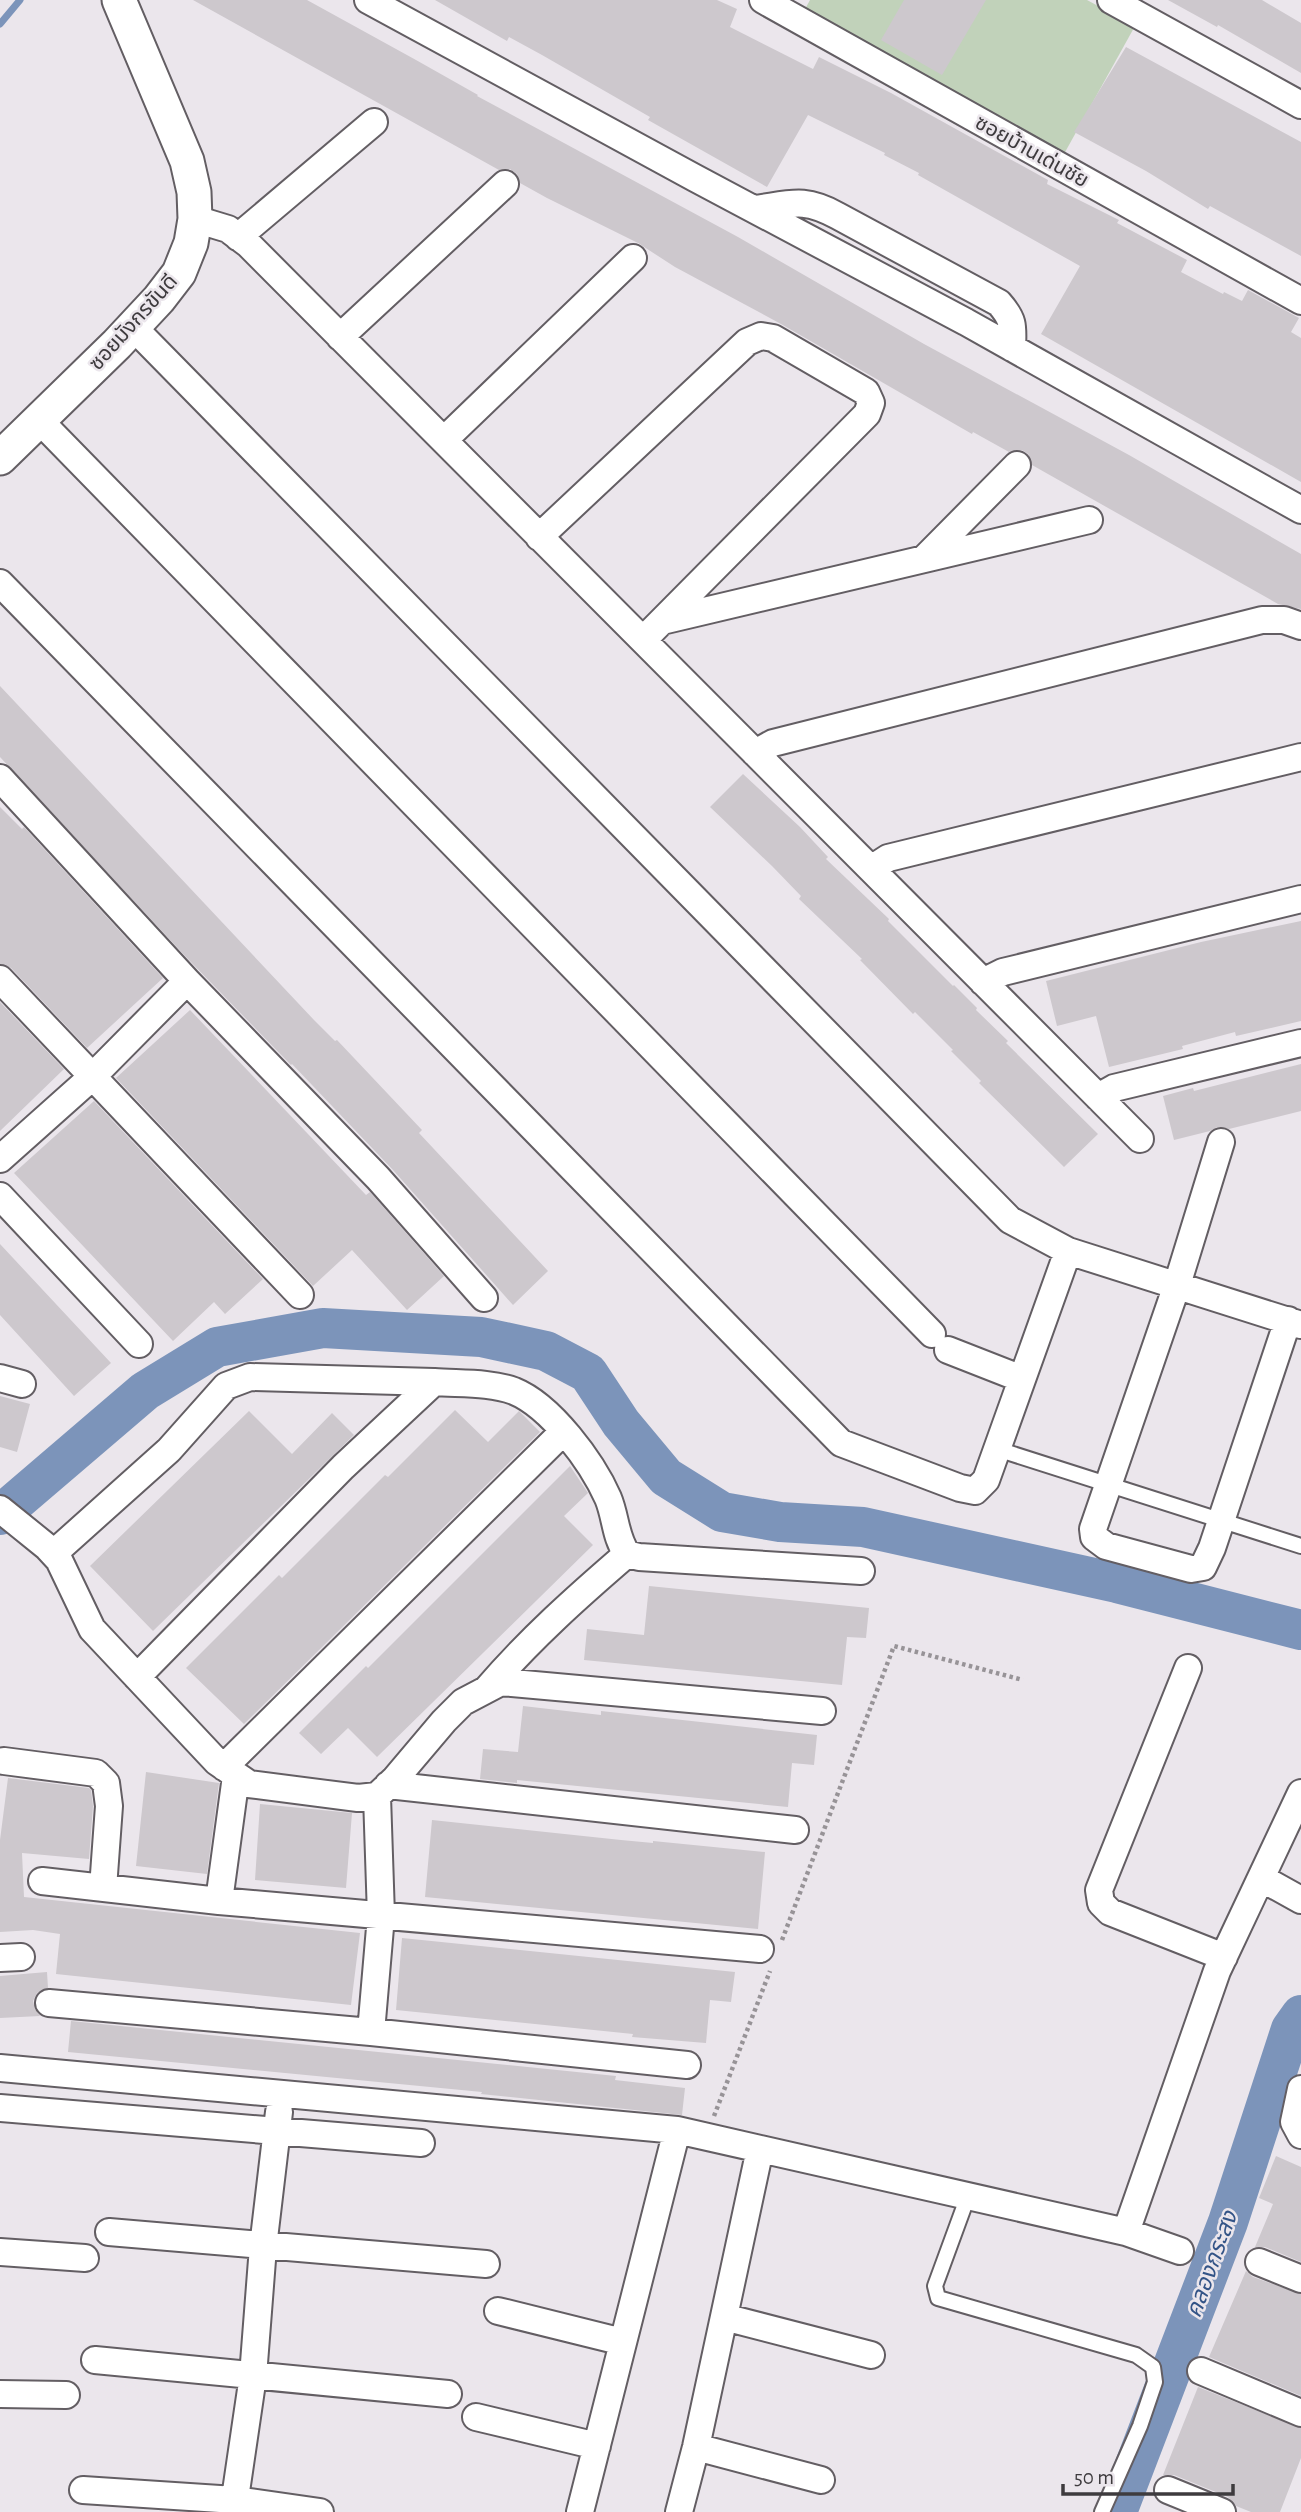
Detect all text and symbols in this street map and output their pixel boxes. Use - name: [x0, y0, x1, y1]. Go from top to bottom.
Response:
- street label: ซอยบ้านเด่นชัย: [972, 110, 1093, 191]
- street label: ซอยมังกรขันดี: [84, 270, 182, 374]
- water label: คลองกระสง: [1183, 2207, 1243, 2321]
- scale bar: [1063, 2452, 1233, 2496]
- text: 50 m: [1074, 2467, 1114, 2488]

